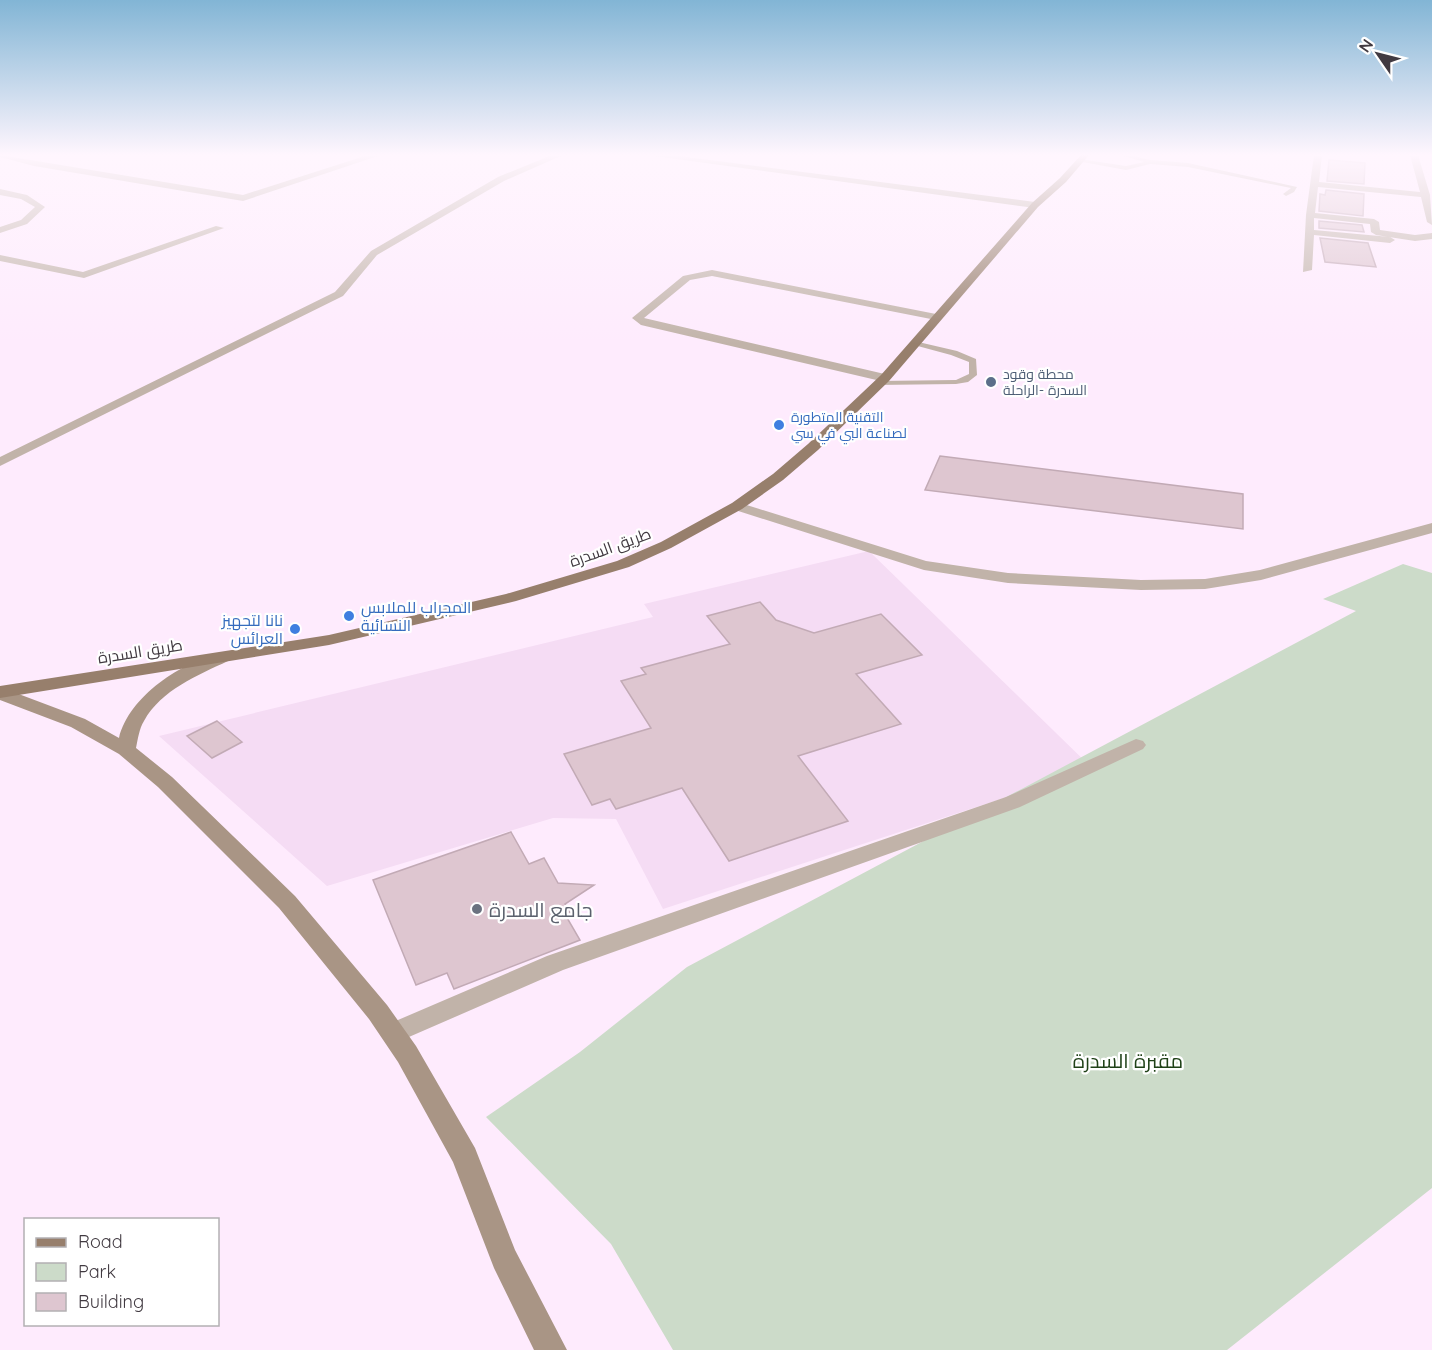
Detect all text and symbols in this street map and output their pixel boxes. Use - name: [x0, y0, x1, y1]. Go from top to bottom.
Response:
- north arrow: [1348, 24, 1408, 84]
- text: N: [1354, 35, 1377, 56]
- place label: محطة وقود السدرة -الراحلة: [1003, 365, 1087, 399]
- marker: محطة وقود السدرة -الراحلة: [984, 375, 998, 389]
- place label: التقنية المتطورة لصناعة البي في سي: [791, 408, 907, 445]
- marker: التقنية المتطورة لصناعة البي في سي: [772, 418, 786, 432]
- street label: طريق السدرة: [566, 523, 654, 572]
- place label: المجراب للملابس النسائية: [361, 597, 471, 635]
- marker: المجراب للملابس النسائية: [342, 609, 356, 623]
- place label: نانا لتجهيز العرائس: [221, 610, 283, 649]
- marker: نانا لتجهيز العرائس: [288, 622, 302, 636]
- street label: طريق السدرة: [96, 634, 184, 669]
- place label: جامع السدرة: [489, 897, 593, 924]
- marker: جامع السدرة: [470, 902, 484, 916]
- park label: مقبرة السدرة: [1073, 1048, 1183, 1073]
- legend: [24, 1218, 219, 1326]
- text: Road: [78, 1230, 123, 1253]
- text: Park: [78, 1260, 116, 1283]
- text: Building: [78, 1290, 144, 1313]

